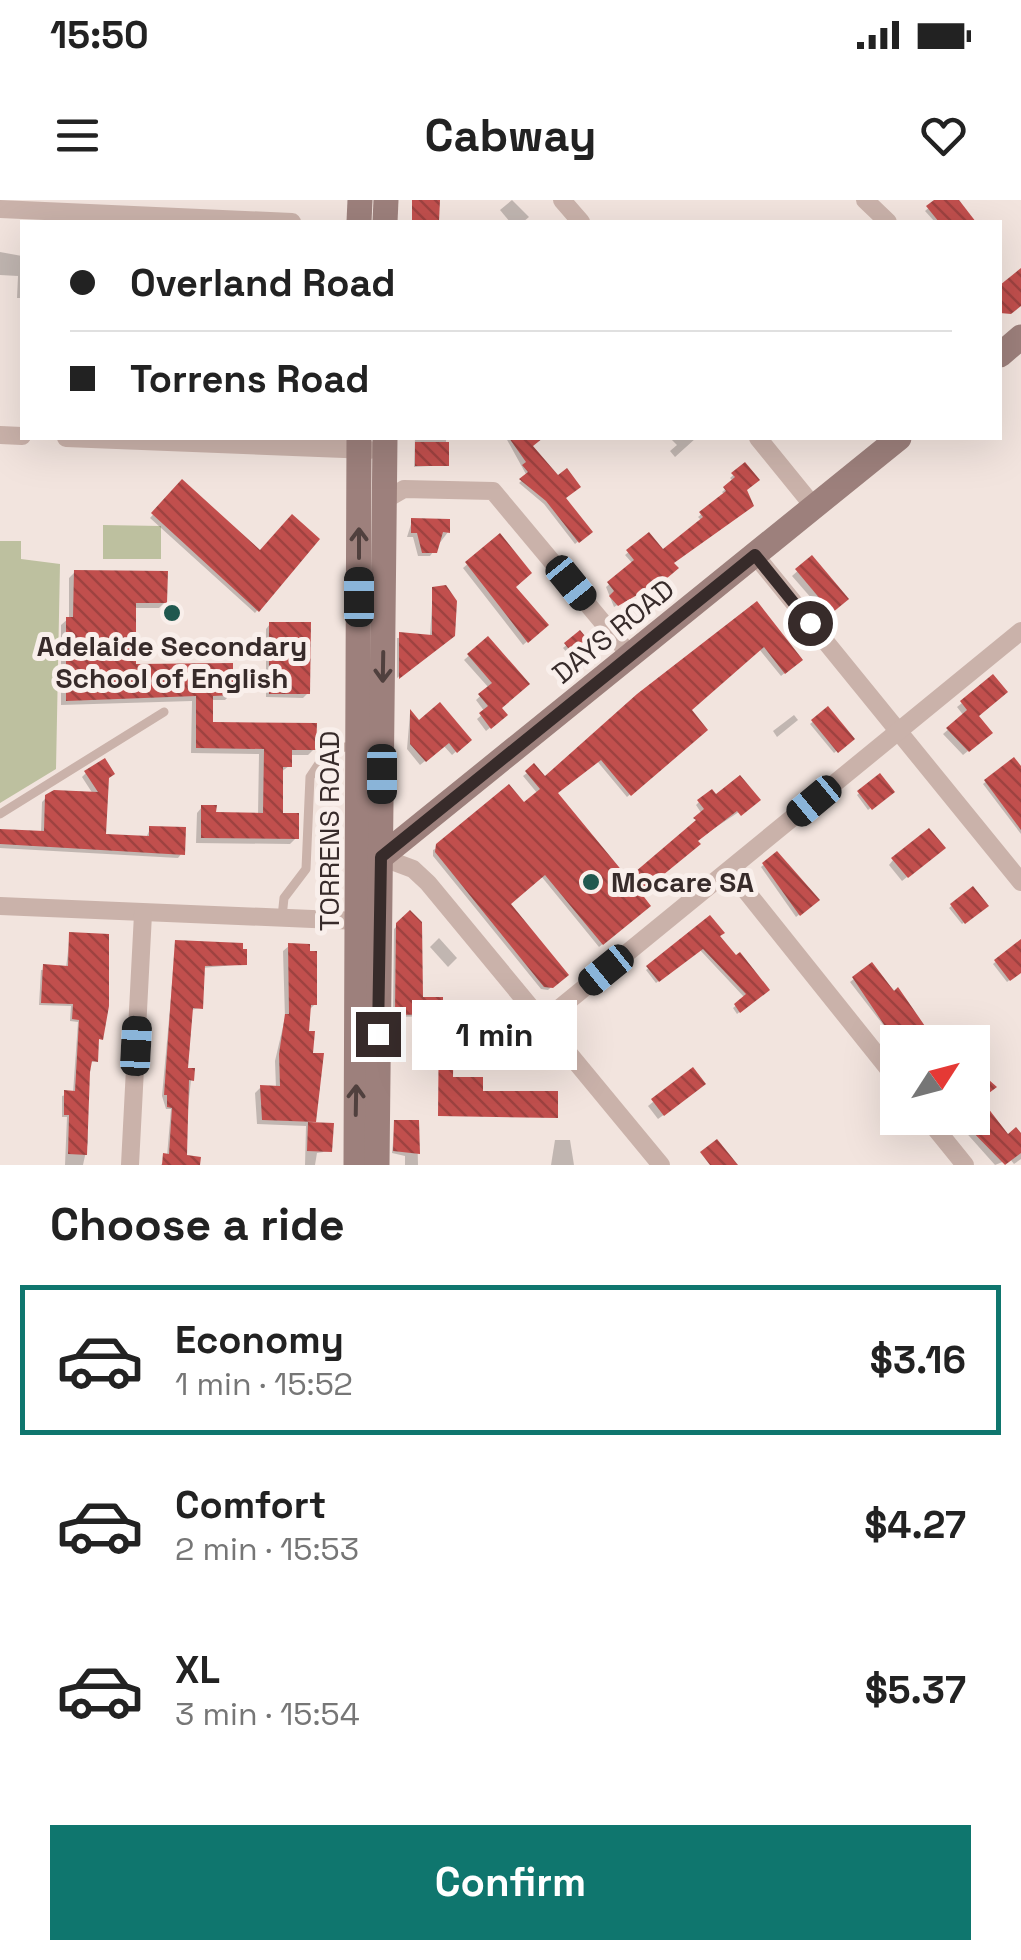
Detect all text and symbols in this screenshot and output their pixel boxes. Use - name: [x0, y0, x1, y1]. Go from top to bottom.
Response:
- text: 15:50: [50, 11, 149, 59]
- text: Cabway: [425, 107, 597, 164]
- icon: menu: [50, 108, 105, 163]
- icon: heart: [916, 108, 971, 163]
- text: Overland Road: [130, 259, 395, 307]
- text: Torrens Road: [130, 355, 369, 403]
- one-way arrow: [350, 527, 368, 560]
- car: [540, 550, 602, 616]
- car: [344, 567, 374, 627]
- street label: DAYS ROAD: [545, 571, 681, 691]
- route start: [788, 601, 833, 646]
- marker: Adelaide Secondary School of English: [161, 602, 183, 624]
- place label: Adelaide Secondary School of English: [37, 628, 307, 696]
- one-way arrow: [374, 650, 392, 683]
- street label: TORRENS ROAD: [311, 731, 347, 931]
- car: [367, 744, 397, 804]
- car: [781, 770, 847, 832]
- place label: Mocare SA: [611, 864, 754, 900]
- marker: Mocare SA: [580, 871, 602, 893]
- car: [573, 939, 639, 1001]
- callout: 1 min: [413, 999, 578, 1069]
- route end: [356, 1012, 401, 1057]
- car: [119, 1015, 153, 1077]
- text: 1 min: [455, 1015, 534, 1055]
- north arrow: [880, 1025, 990, 1135]
- map controls: [880, 1025, 990, 1135]
- one-way arrow: [346, 1084, 366, 1116]
- text: Choose a ride: [50, 1196, 345, 1253]
- icon: car: [55, 1315, 145, 1405]
- text: Economy: [175, 1316, 344, 1364]
- text: $3.16: [870, 1336, 966, 1384]
- text: 1 min · 15:52: [175, 1364, 353, 1404]
- icon: car: [55, 1480, 145, 1570]
- text: Comfort: [175, 1481, 326, 1529]
- text: $4.27: [864, 1501, 966, 1549]
- text: 2 min · 15:53: [175, 1529, 359, 1569]
- icon: car: [55, 1645, 145, 1735]
- text: XL: [175, 1646, 220, 1694]
- text: $5.37: [865, 1666, 966, 1714]
- text: 3 min · 15:54: [175, 1694, 360, 1734]
- button: Confirm: [50, 1825, 971, 1940]

